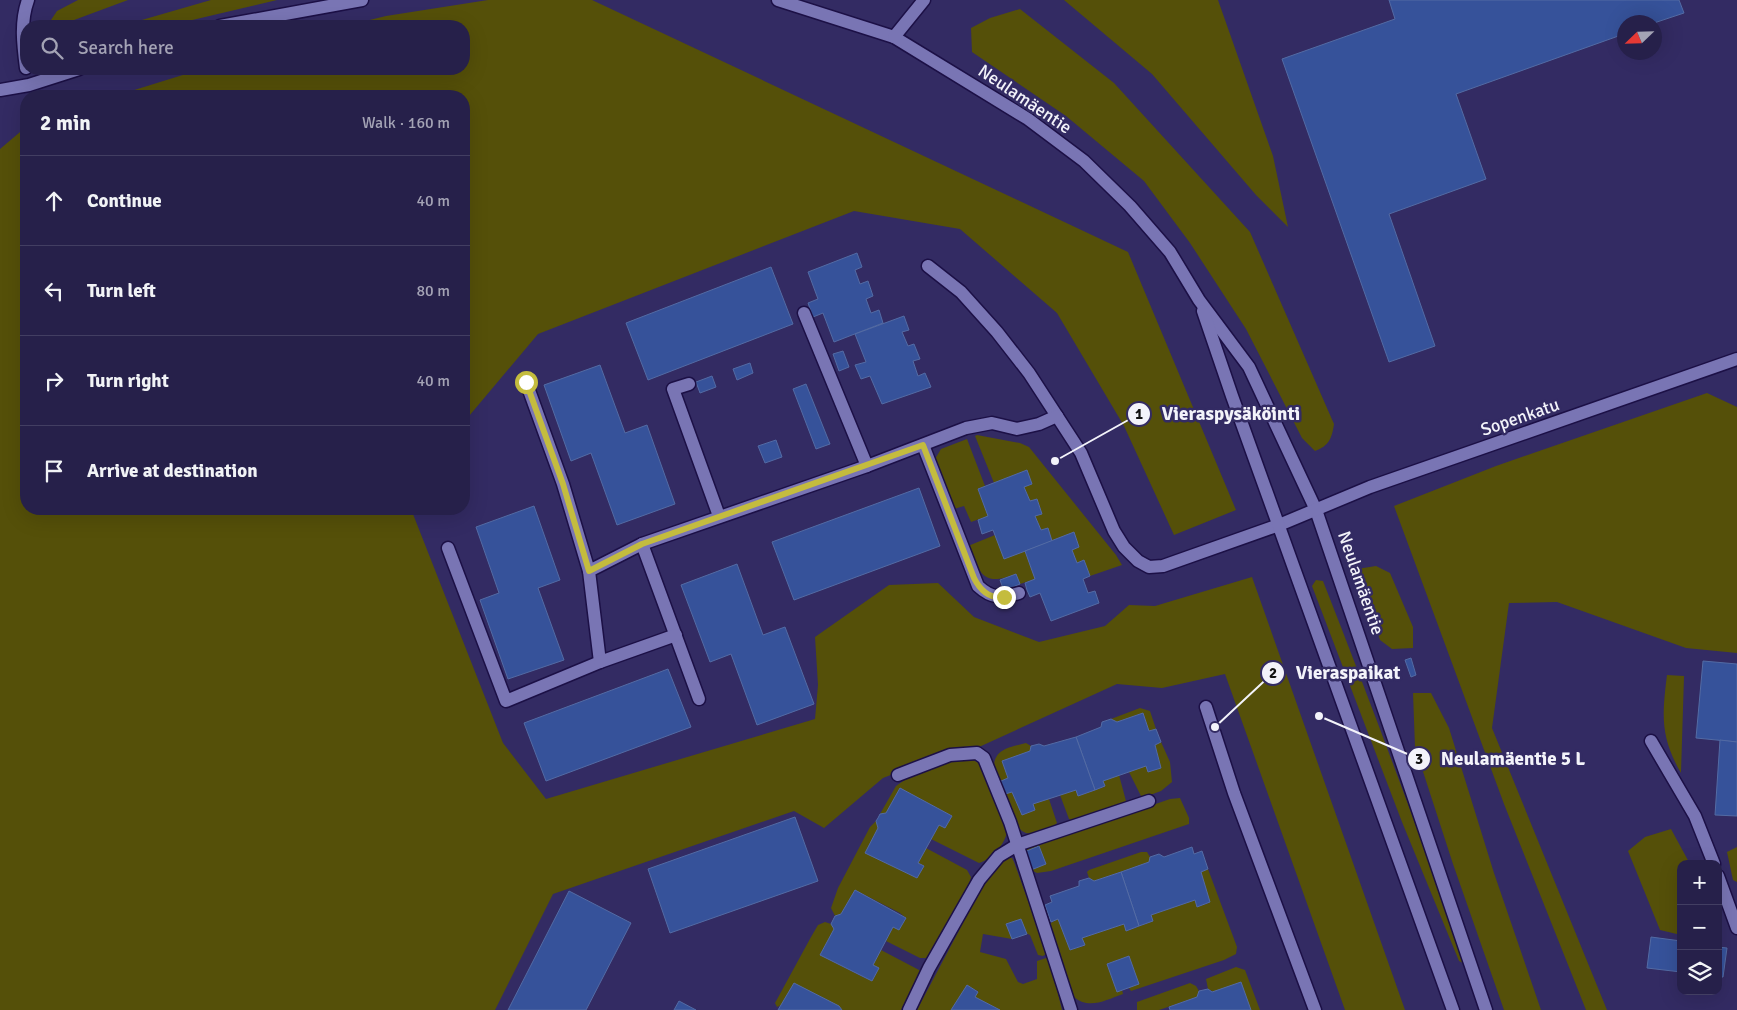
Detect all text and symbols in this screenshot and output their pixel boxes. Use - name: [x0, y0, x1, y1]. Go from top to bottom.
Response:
- north arrow: [1617, 15, 1662, 60]
- search box: [20, 20, 470, 75]
- icon: search: [38, 34, 66, 62]
- text: Search here: [78, 36, 174, 60]
- street label: Neulamäentie: [974, 60, 1076, 138]
- text: 2 min: [40, 110, 91, 136]
- text: Walk · 160 m: [362, 113, 450, 133]
- icon: ahead: [40, 187, 68, 215]
- text: Continue: [87, 189, 162, 213]
- text: 40 m: [416, 191, 450, 211]
- icon: left: [40, 277, 68, 305]
- text: Turn left: [87, 279, 156, 303]
- text: 80 m: [416, 281, 450, 301]
- icon: right: [40, 367, 68, 395]
- text: Turn right: [87, 369, 169, 393]
- text: 40 m: [416, 371, 450, 391]
- route start: [515, 371, 538, 394]
- street label: Sopenkatu: [1478, 393, 1562, 441]
- callout: Vieraspysäköinti: [1127, 397, 1310, 431]
- text: Vieraspysäköinti: [1162, 402, 1300, 426]
- text: 1: [1135, 405, 1143, 423]
- icon: arrive: [40, 457, 68, 485]
- text: Arrive at destination: [87, 459, 258, 483]
- street label: Neulamäentie: [1333, 528, 1389, 638]
- route end: [993, 586, 1016, 609]
- callout: Vieraspaikat: [1260, 656, 1410, 690]
- text: Vieraspaikat: [1296, 661, 1400, 685]
- text: 2: [1269, 664, 1277, 682]
- callout: Neulamäentie 5 L: [1406, 742, 1596, 776]
- text: Neulamäentie 5 L: [1441, 747, 1585, 771]
- text: 3: [1415, 750, 1423, 768]
- map controls: [1677, 860, 1722, 995]
- button: +: [1677, 860, 1722, 905]
- button: −: [1677, 905, 1722, 950]
- button: layers: [1677, 950, 1722, 995]

